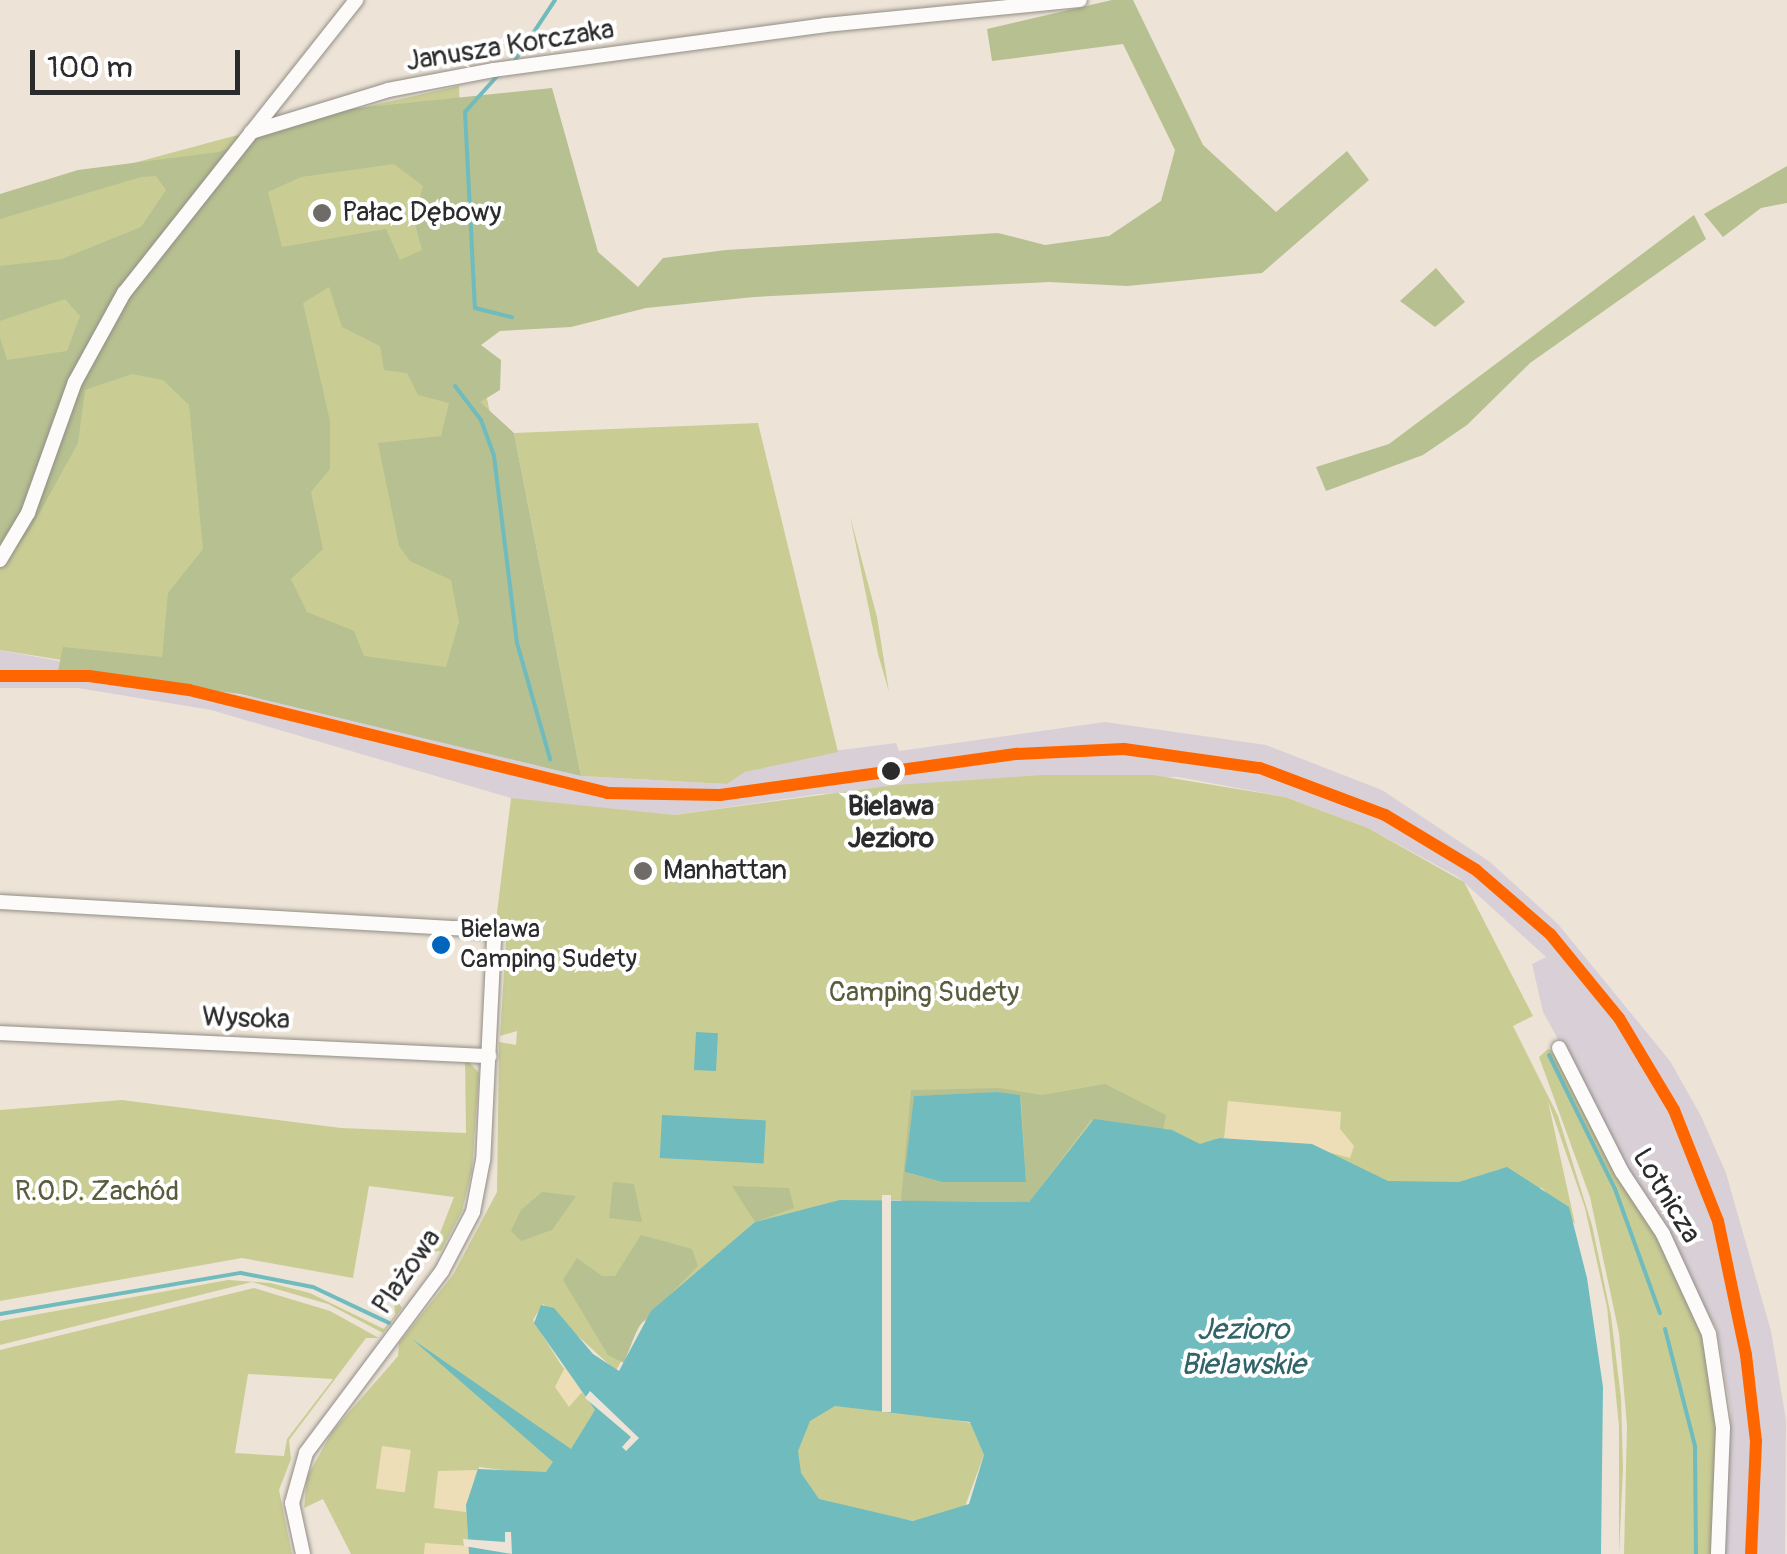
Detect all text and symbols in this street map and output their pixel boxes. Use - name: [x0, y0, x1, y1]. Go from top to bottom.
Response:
- street label: Janusza Korczaka: [404, 13, 616, 79]
- scale bar: [35, 30, 245, 92]
- text: 100 m: [47, 49, 133, 86]
- place label: Pałac Dębowy: [342, 196, 501, 230]
- marker: Pałac Dębowy: [311, 202, 333, 224]
- marker: Bielawa Jezioro: [876, 756, 906, 786]
- place label: Bielawa Jezioro: [848, 790, 934, 856]
- place label: Manhattan: [663, 854, 787, 888]
- marker: Manhattan: [632, 860, 654, 882]
- place label: Bielawa Camping Sudety: [460, 914, 637, 976]
- marker: Bielawa Camping Sudety: [431, 935, 451, 955]
- park label: Camping Sudety: [829, 976, 1019, 1010]
- street label: Wysoka: [201, 1001, 291, 1037]
- street label: Lotnicza: [1625, 1142, 1707, 1250]
- park label: R.O.D. Zachód: [15, 1175, 179, 1209]
- street label: Plażowa: [366, 1223, 448, 1321]
- water label: Jezioro Bielawskie: [1181, 1312, 1305, 1382]

